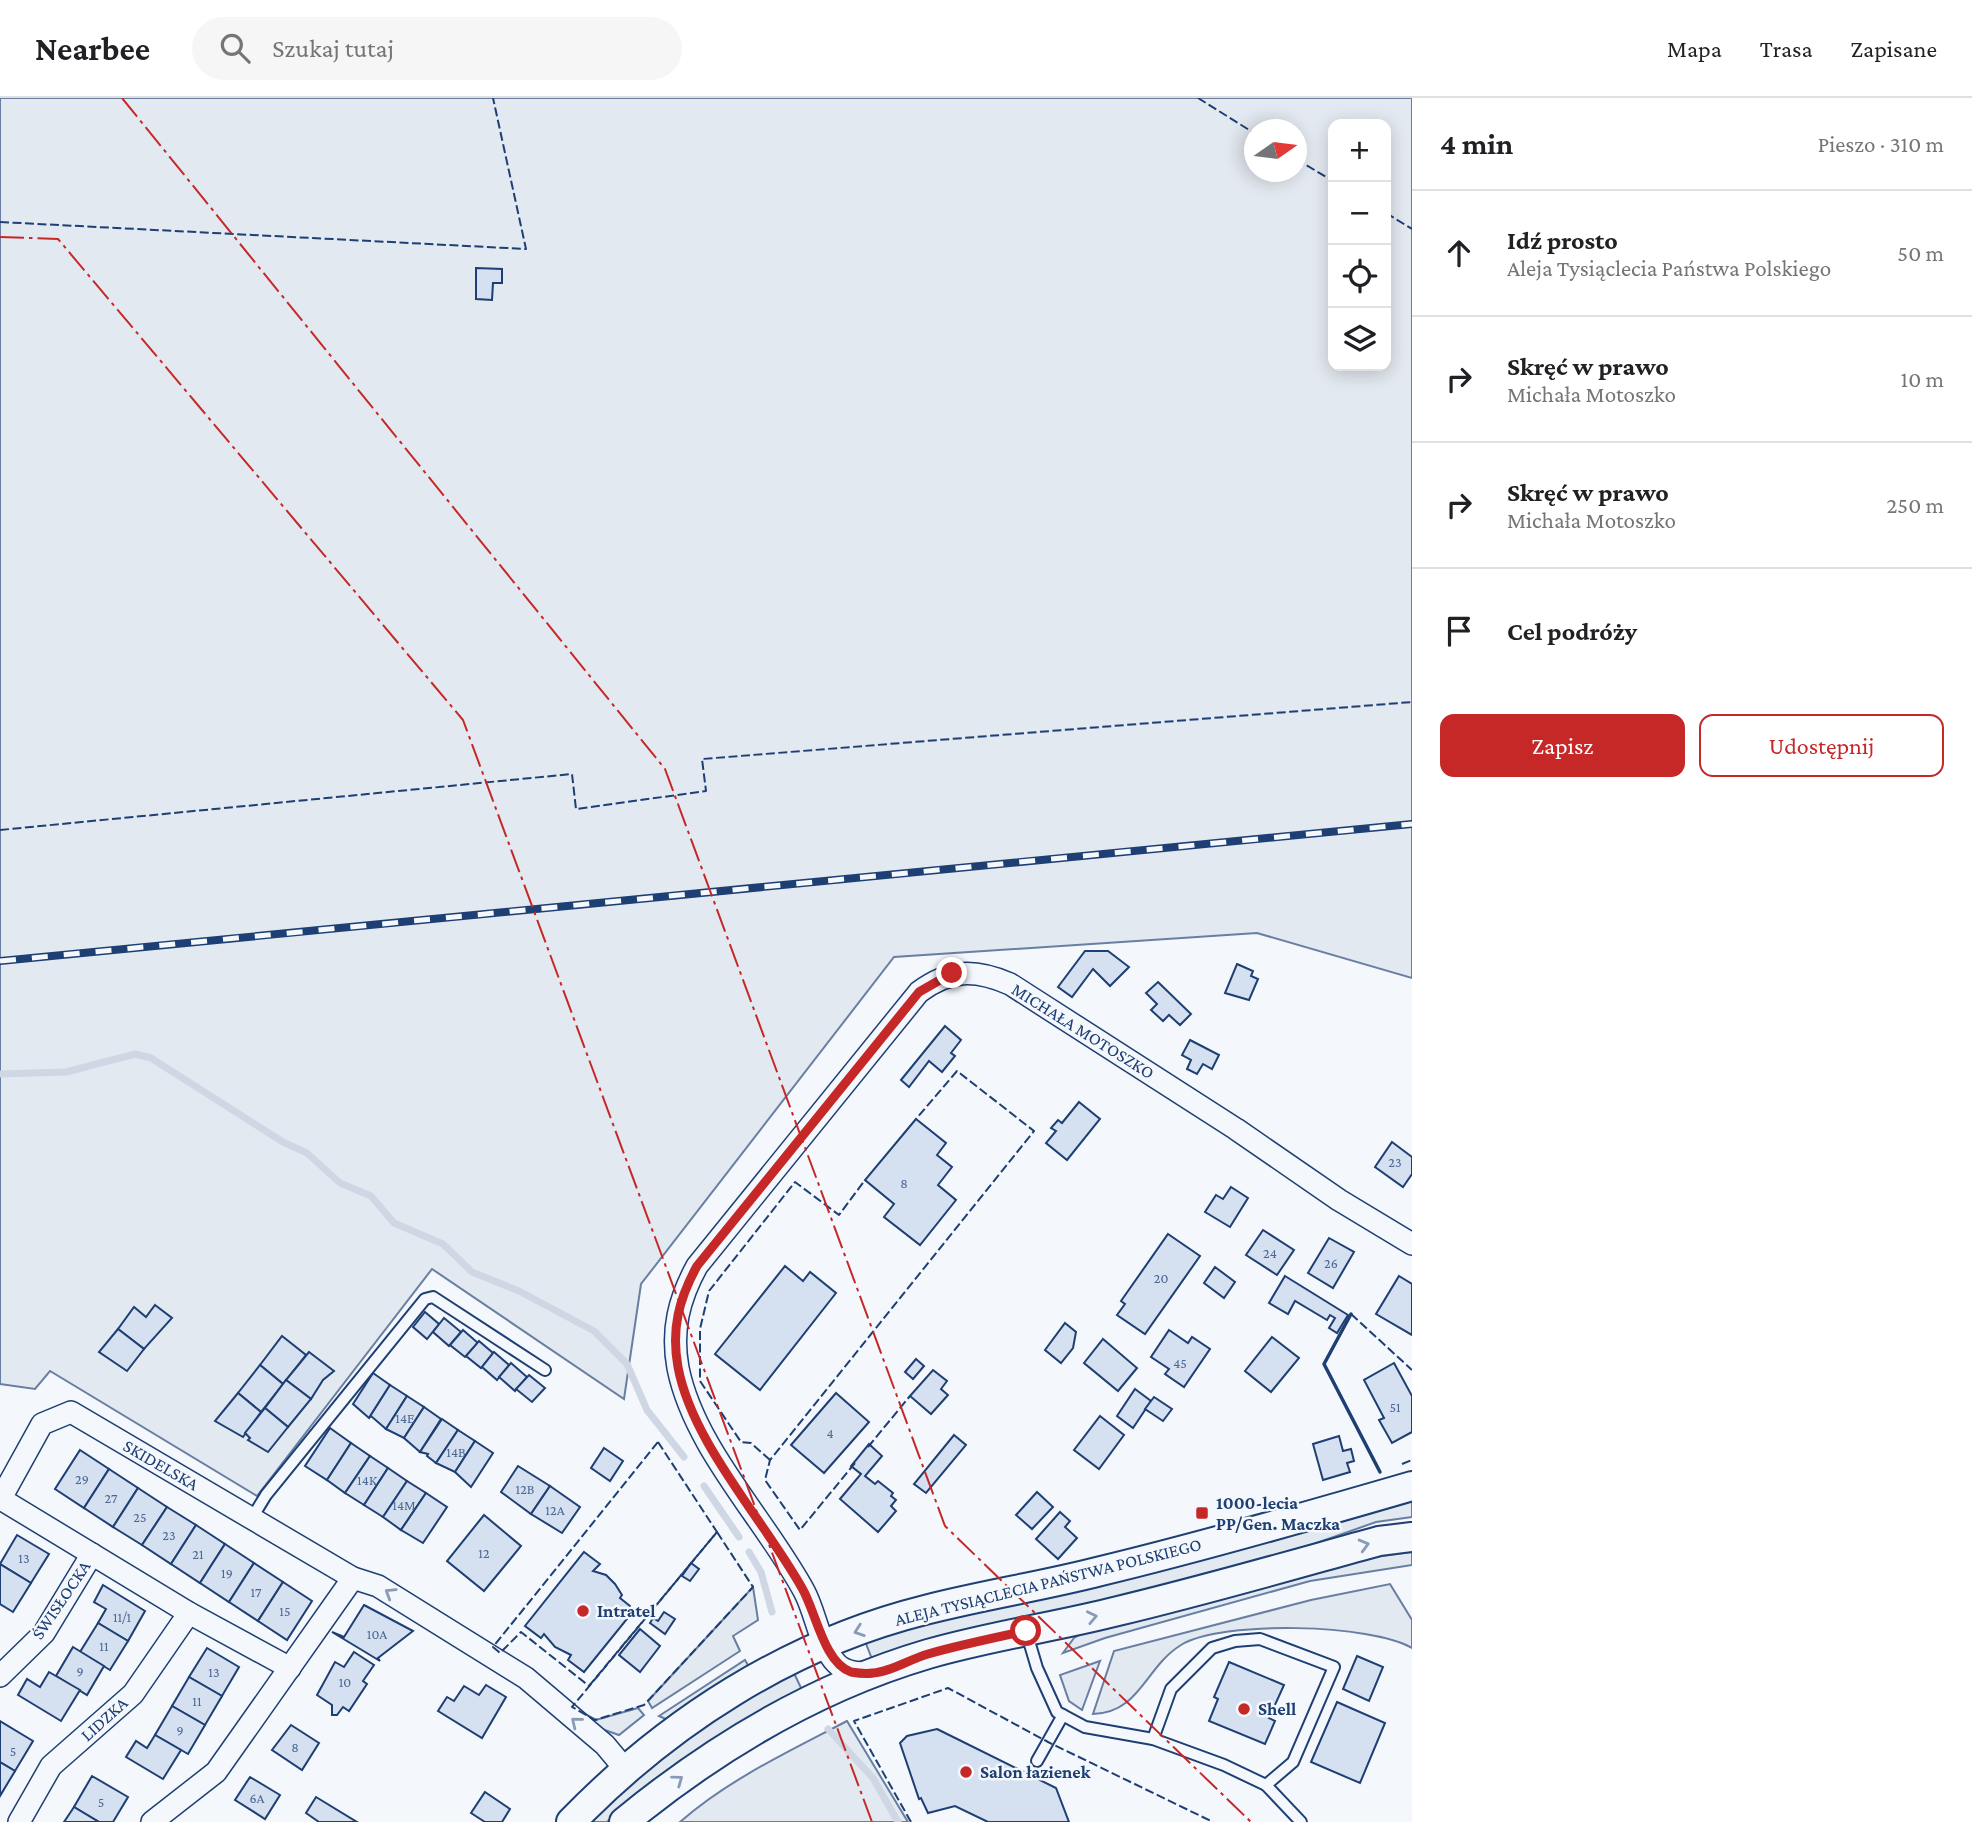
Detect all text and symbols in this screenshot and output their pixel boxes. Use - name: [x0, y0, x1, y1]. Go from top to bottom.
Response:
- search box: [192, 17, 682, 80]
- icon: search: [216, 29, 254, 67]
- text: Nearbee: [35, 30, 150, 67]
- text: Szukaj tutaj: [272, 34, 394, 63]
- text: Mapa: [1667, 35, 1722, 62]
- text: Trasa: [1760, 35, 1813, 62]
- text: Zapisane: [1851, 35, 1937, 62]
- north arrow: [1244, 119, 1307, 182]
- map controls: [1328, 119, 1391, 371]
- button: +: [1328, 119, 1391, 182]
- text: 4 min: [1440, 127, 1513, 160]
- text: Pieszo · 310 m: [1818, 131, 1944, 157]
- button: −: [1328, 182, 1391, 245]
- text: Idź prosto: [1507, 226, 1618, 255]
- icon: ahead: [1440, 234, 1478, 272]
- text: 50 m: [1897, 240, 1944, 266]
- button: locate: [1328, 245, 1391, 308]
- text: Aleja Tysiąclecia Państwa Polskiego: [1507, 255, 1831, 281]
- button: layers: [1328, 308, 1391, 371]
- text: Skręć w prawo: [1507, 352, 1669, 381]
- icon: right: [1440, 360, 1478, 398]
- text: 10 m: [1901, 366, 1944, 392]
- text: Michała Motoszko: [1507, 381, 1676, 407]
- text: Skręć w prawo: [1507, 478, 1669, 507]
- icon: right: [1440, 486, 1478, 524]
- text: 250 m: [1886, 492, 1944, 518]
- text: Michała Motoszko: [1507, 507, 1676, 533]
- icon: arrive: [1440, 612, 1478, 650]
- text: Cel podróży: [1507, 617, 1637, 646]
- button: Zapisz: [1440, 714, 1685, 777]
- button: Udostępnij: [1699, 714, 1944, 777]
- route end: [936, 957, 967, 988]
- street label: MICHAŁA MOTOSZKO: [1008, 979, 1158, 1083]
- house number: 23: [1388, 1154, 1402, 1170]
- house number: 8: [900, 1175, 908, 1191]
- house number: 24: [1263, 1245, 1277, 1261]
- house number: 26: [1324, 1255, 1338, 1271]
- house number: 20: [1154, 1270, 1168, 1286]
- house number: 45: [1173, 1355, 1187, 1371]
- house number: 51: [1389, 1399, 1401, 1415]
- house number: 14E: [395, 1410, 415, 1426]
- house number: 4: [826, 1425, 834, 1441]
- street label: SKIDELSKA: [120, 1435, 203, 1495]
- house number: 14B: [446, 1444, 466, 1460]
- house number: 29: [75, 1471, 89, 1487]
- house number: 14K: [357, 1472, 378, 1488]
- house number: 12B: [516, 1481, 535, 1497]
- house number: 27: [105, 1490, 118, 1506]
- place label: 1000-lecia PP/Gen. Maczka: [1216, 1493, 1340, 1534]
- house number: 14M: [392, 1497, 416, 1513]
- house number: 12A: [545, 1502, 565, 1518]
- marker: 1000-lecia PP/Gen. Maczka: [1194, 1505, 1210, 1521]
- house number: 25: [133, 1509, 147, 1525]
- house number: 23: [162, 1527, 176, 1543]
- street label: ALEJA TYSIĄCLECIA PAŃSTWA POLSKIEGO: [893, 1534, 1203, 1630]
- one-way arrow: [1358, 1539, 1370, 1554]
- house number: 12: [478, 1545, 490, 1561]
- house number: 21: [192, 1546, 204, 1562]
- house number: 13: [18, 1550, 30, 1566]
- street label: ŚWISŁOCKA: [27, 1556, 95, 1643]
- house number: 19: [221, 1565, 233, 1581]
- house number: 17: [250, 1584, 262, 1600]
- one-way arrow: [384, 1588, 397, 1601]
- place label: Intratel: [597, 1601, 655, 1621]
- house number: 15: [279, 1603, 291, 1619]
- marker: Intratel: [575, 1603, 591, 1619]
- house number: 11/1: [113, 1609, 131, 1625]
- one-way arrow: [1086, 1610, 1098, 1625]
- route start: [1010, 1615, 1041, 1646]
- one-way arrow: [853, 1623, 865, 1637]
- house number: 10A: [367, 1626, 387, 1642]
- house number: 11: [99, 1638, 109, 1654]
- house number: 9: [76, 1663, 84, 1679]
- house number: 13: [208, 1664, 220, 1680]
- house number: 10: [339, 1674, 351, 1690]
- street label: LIDZKA: [77, 1692, 132, 1745]
- house number: 11: [192, 1693, 202, 1709]
- place label: Shell: [1258, 1699, 1296, 1719]
- marker: Shell: [1236, 1701, 1252, 1717]
- one-way arrow: [571, 1718, 583, 1731]
- house number: 9: [176, 1722, 184, 1738]
- house number: 8: [291, 1739, 299, 1755]
- house number: 5: [10, 1743, 16, 1759]
- place label: Salon łazienek: [980, 1762, 1091, 1782]
- marker: Salon łazienek: [958, 1764, 974, 1780]
- one-way arrow: [670, 1776, 683, 1788]
- house number: 6A: [250, 1790, 265, 1806]
- house number: 5: [98, 1794, 104, 1810]

